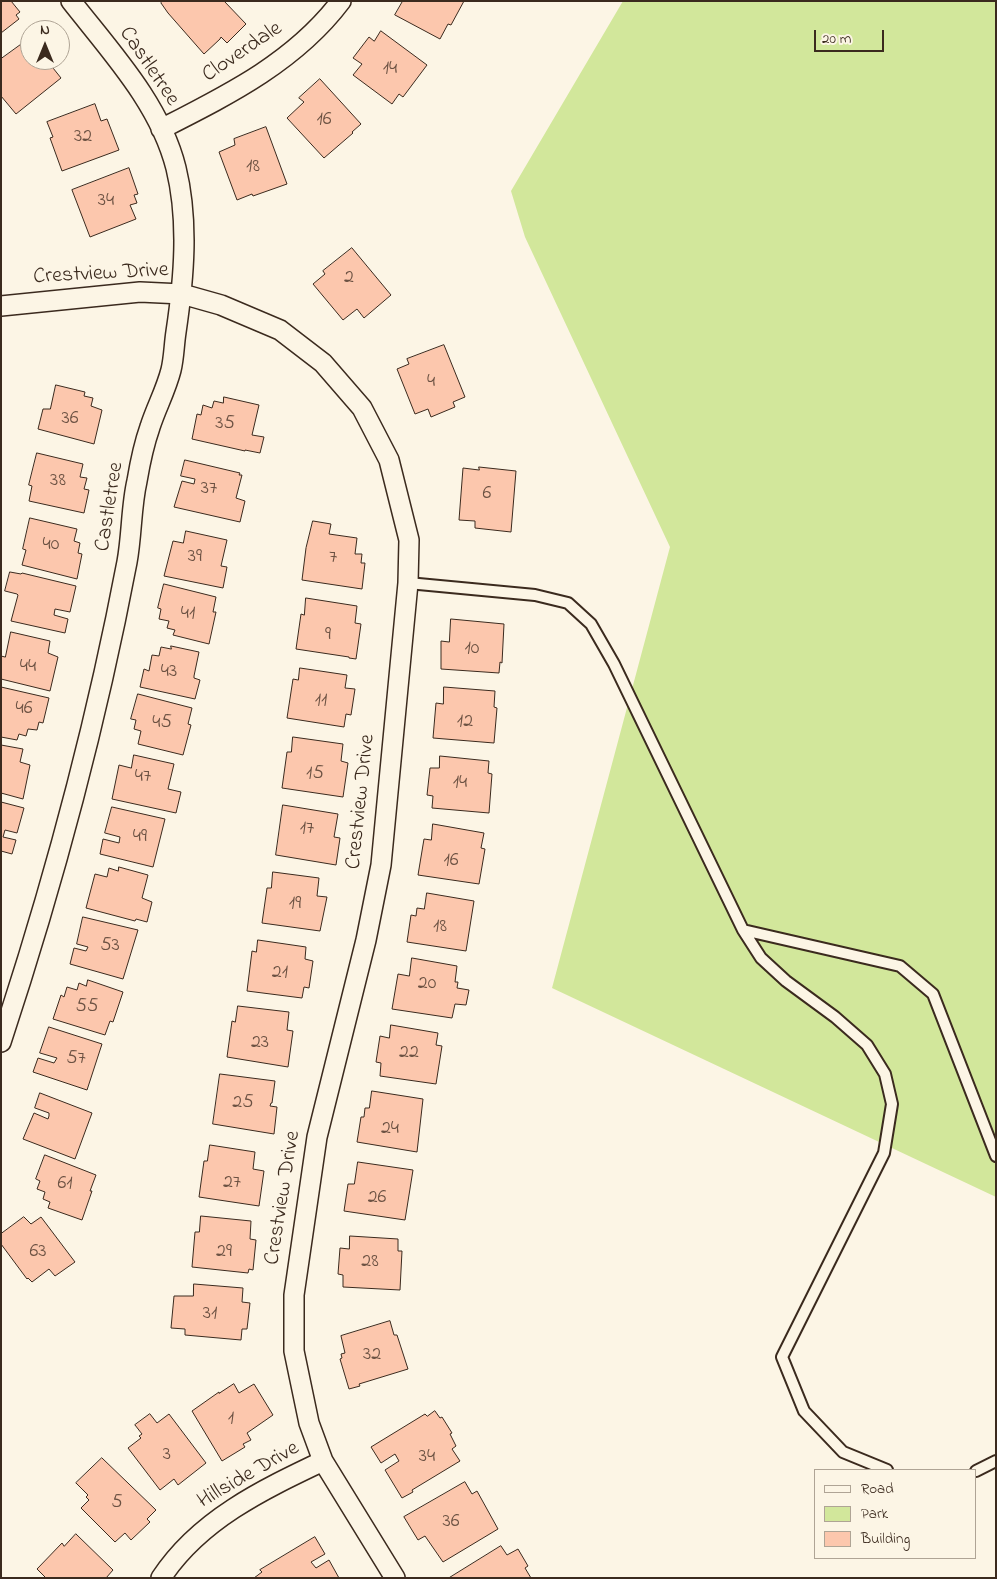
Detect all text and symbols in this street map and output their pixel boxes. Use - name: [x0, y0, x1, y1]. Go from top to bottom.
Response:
- street label: Cloverdale: [198, 17, 288, 89]
- north arrow: [20, 20, 70, 70]
- text: N: [40, 20, 50, 41]
- scale bar: [817, 20, 887, 52]
- street label: Castletree: [112, 22, 184, 112]
- text: 20 m: [822, 28, 851, 50]
- house number: 14: [383, 58, 397, 82]
- house number: 16: [316, 109, 332, 133]
- house number: 32: [74, 126, 92, 150]
- house number: 18: [246, 156, 260, 180]
- house number: 34: [98, 190, 114, 214]
- street label: Crestview Drive: [33, 258, 169, 292]
- house number: 2: [344, 267, 354, 291]
- house number: 4: [427, 371, 435, 395]
- house number: 36: [61, 408, 79, 432]
- house number: 35: [215, 413, 235, 437]
- street label: Castletree: [91, 460, 131, 554]
- house number: 38: [50, 470, 66, 494]
- house number: 37: [201, 478, 217, 502]
- house number: 6: [483, 483, 491, 507]
- house number: 40: [43, 534, 59, 558]
- house number: 39: [188, 546, 202, 570]
- house number: 7: [329, 547, 337, 571]
- house number: 41: [181, 603, 195, 627]
- house number: 9: [325, 624, 331, 648]
- house number: 10: [465, 638, 479, 662]
- house number: 44: [20, 656, 36, 680]
- house number: 43: [161, 661, 177, 685]
- house number: 11: [315, 690, 327, 714]
- house number: 46: [15, 698, 33, 722]
- house number: 12: [457, 711, 473, 735]
- house number: 45: [152, 712, 172, 736]
- street label: Crestview Drive: [342, 733, 382, 871]
- house number: 15: [306, 763, 324, 787]
- house number: 47: [135, 766, 151, 790]
- house number: 14: [453, 772, 467, 796]
- house number: 17: [300, 818, 314, 842]
- house number: 49: [133, 826, 147, 850]
- house number: 16: [443, 850, 459, 874]
- house number: 19: [289, 893, 301, 917]
- house number: 18: [433, 916, 447, 940]
- house number: 53: [100, 935, 120, 959]
- house number: 21: [272, 962, 288, 986]
- house number: 20: [418, 973, 436, 997]
- house number: 55: [76, 996, 98, 1020]
- house number: 23: [251, 1032, 269, 1056]
- house number: 22: [399, 1042, 419, 1066]
- house number: 57: [66, 1048, 86, 1072]
- house number: 25: [232, 1092, 254, 1116]
- house number: 24: [381, 1118, 399, 1142]
- street label: Crestview Drive: [260, 1129, 308, 1267]
- house number: 27: [223, 1172, 241, 1196]
- house number: 61: [57, 1173, 73, 1197]
- house number: 26: [368, 1187, 386, 1211]
- house number: 63: [29, 1241, 47, 1265]
- house number: 29: [216, 1241, 232, 1265]
- house number: 28: [361, 1251, 379, 1275]
- house number: 31: [203, 1303, 217, 1327]
- house number: 32: [363, 1344, 381, 1368]
- house number: 1: [228, 1408, 234, 1432]
- street label: Hillside Drive: [193, 1436, 305, 1516]
- house number: 3: [163, 1444, 171, 1468]
- house number: 34: [419, 1446, 435, 1470]
- legend: [814, 1469, 977, 1559]
- text: Road: [861, 1478, 894, 1500]
- house number: 5: [111, 1492, 123, 1516]
- text: Park: [861, 1503, 888, 1525]
- house number: 36: [442, 1511, 460, 1535]
- text: Building: [861, 1528, 910, 1550]

